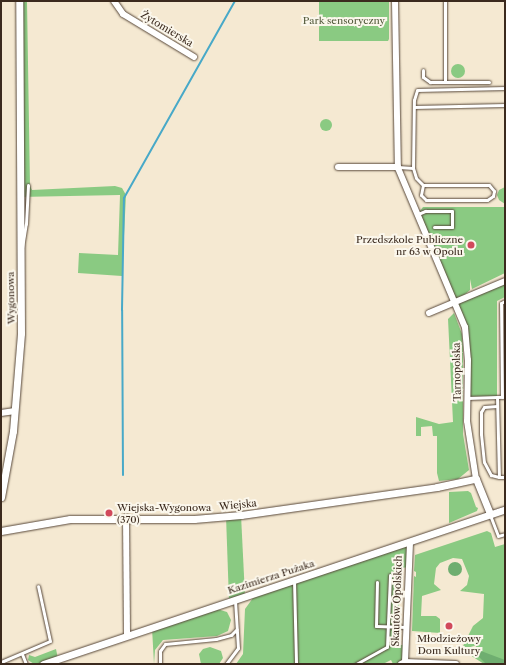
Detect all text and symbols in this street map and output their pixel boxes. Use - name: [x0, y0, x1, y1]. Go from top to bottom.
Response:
- street label: Żytomierska: [139, 9, 195, 49]
- park label: Park sensoryczny: [303, 15, 385, 27]
- place label: Przedszkole Publiczne nr 63 w Opolu: [356, 233, 463, 256]
- marker: Przedszkole Publiczne nr 63 w Opolu: [466, 240, 476, 250]
- street label: Wygonowa: [5, 272, 17, 324]
- street label: Tarnopolska: [450, 342, 464, 402]
- street label: Wiejska: [219, 497, 257, 513]
- place label: Wiejska-Wygonowa (370): [117, 501, 211, 524]
- marker: Wiejska-Wygonowa (370): [104, 508, 114, 518]
- street label: Skautów Opolskich: [389, 555, 405, 647]
- street label: Kazimierza Pużaka: [226, 557, 316, 597]
- marker: Młodzieżowy Dom Kultury: [444, 621, 454, 631]
- place label: Młodzieżowy Dom Kultury: [417, 632, 481, 656]

